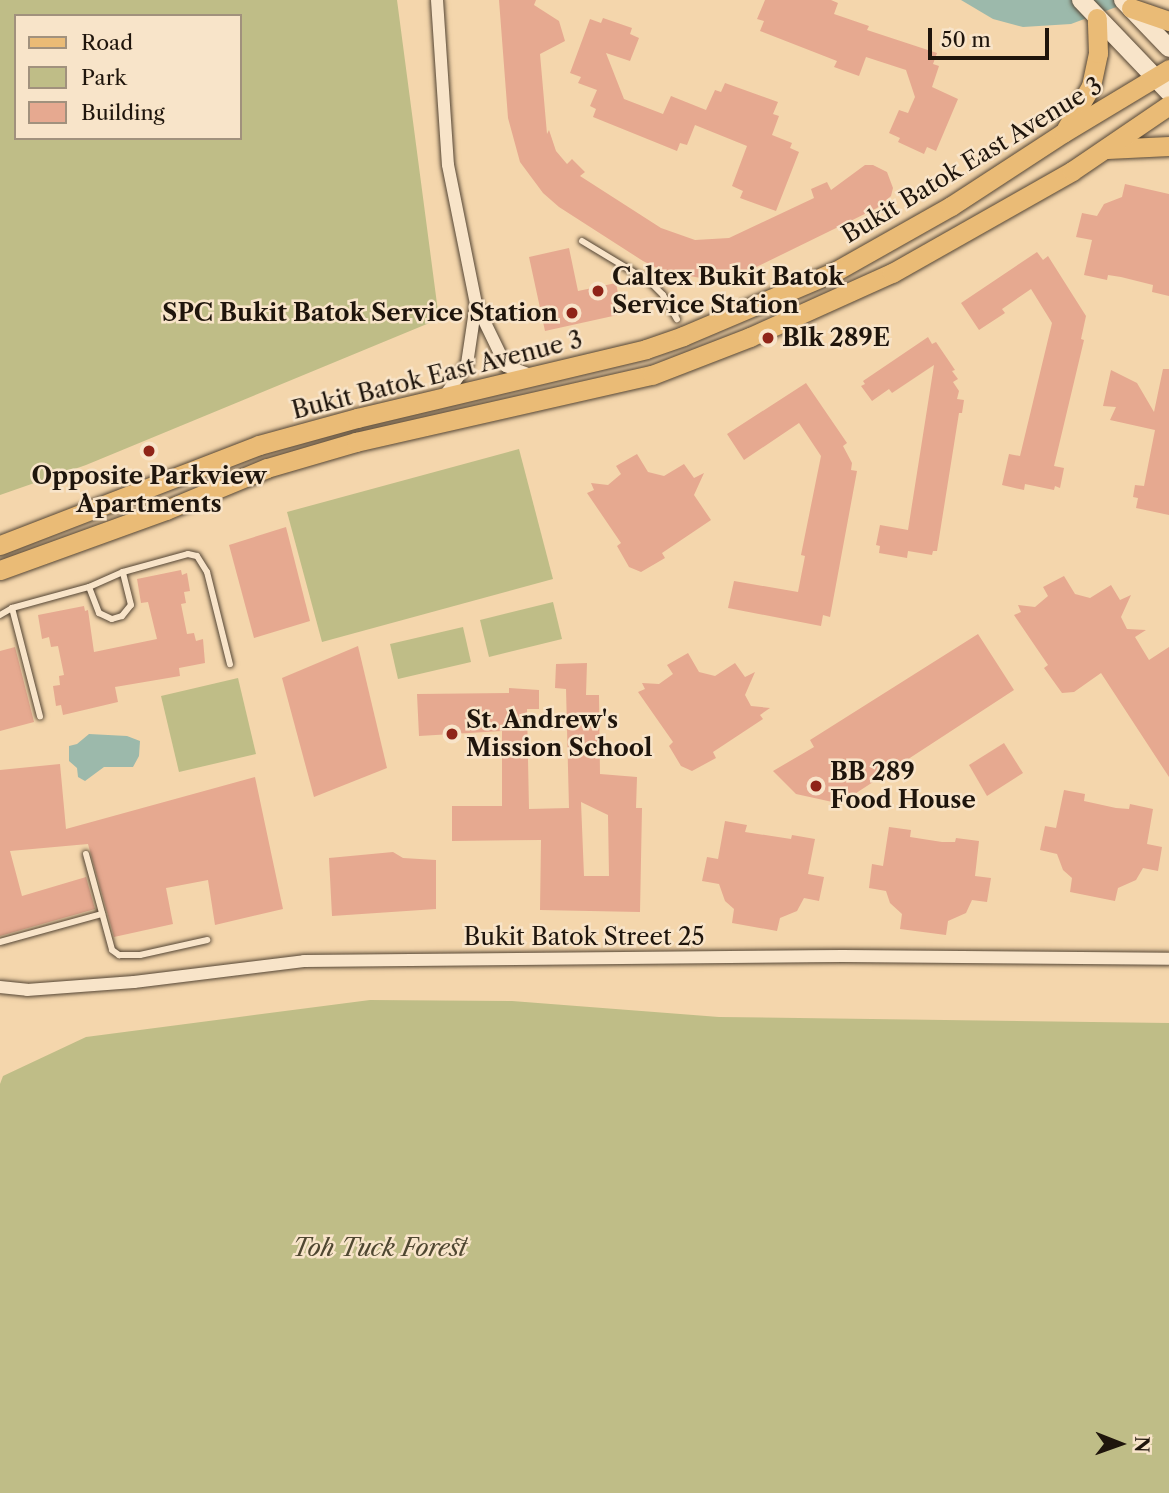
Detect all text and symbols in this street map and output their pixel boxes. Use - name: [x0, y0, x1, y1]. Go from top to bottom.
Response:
- legend: [14, 14, 242, 140]
- scale bar: [931, 14, 1052, 58]
- text: 50 m: [941, 27, 991, 52]
- text: Road: [81, 30, 133, 55]
- text: Park: [81, 65, 127, 90]
- street label: Bukit Batok East Avenue 3: [836, 70, 1108, 250]
- text: Building: [81, 100, 165, 125]
- place label: Caltex Bukit Batok Service Station: [612, 263, 844, 319]
- marker: Caltex Bukit Batok Service Station: [590, 283, 606, 299]
- place label: SPC Bukit Batok Service Station: [162, 299, 558, 327]
- marker: SPC Bukit Batok Service Station: [564, 305, 580, 321]
- place label: Blk 289E: [782, 324, 891, 352]
- street label: Bukit Batok East Avenue 3: [288, 325, 586, 425]
- marker: Blk 289E: [760, 330, 776, 346]
- marker: Opposite Parkview Apartments: [141, 443, 157, 459]
- place label: Opposite Parkview Apartments: [31, 462, 267, 518]
- place label: St. Andrew's Mission School: [466, 706, 653, 762]
- marker: St. Andrew's Mission School: [444, 726, 460, 742]
- place label: BB 289 Food House: [830, 758, 976, 814]
- marker: BB 289 Food House: [808, 778, 824, 794]
- street label: Bukit Batok Street 25: [463, 923, 705, 951]
- park label: Toh Tuck Forest: [293, 1234, 467, 1262]
- north arrow: [1085, 1409, 1155, 1479]
- text: N: [1130, 1436, 1153, 1453]

